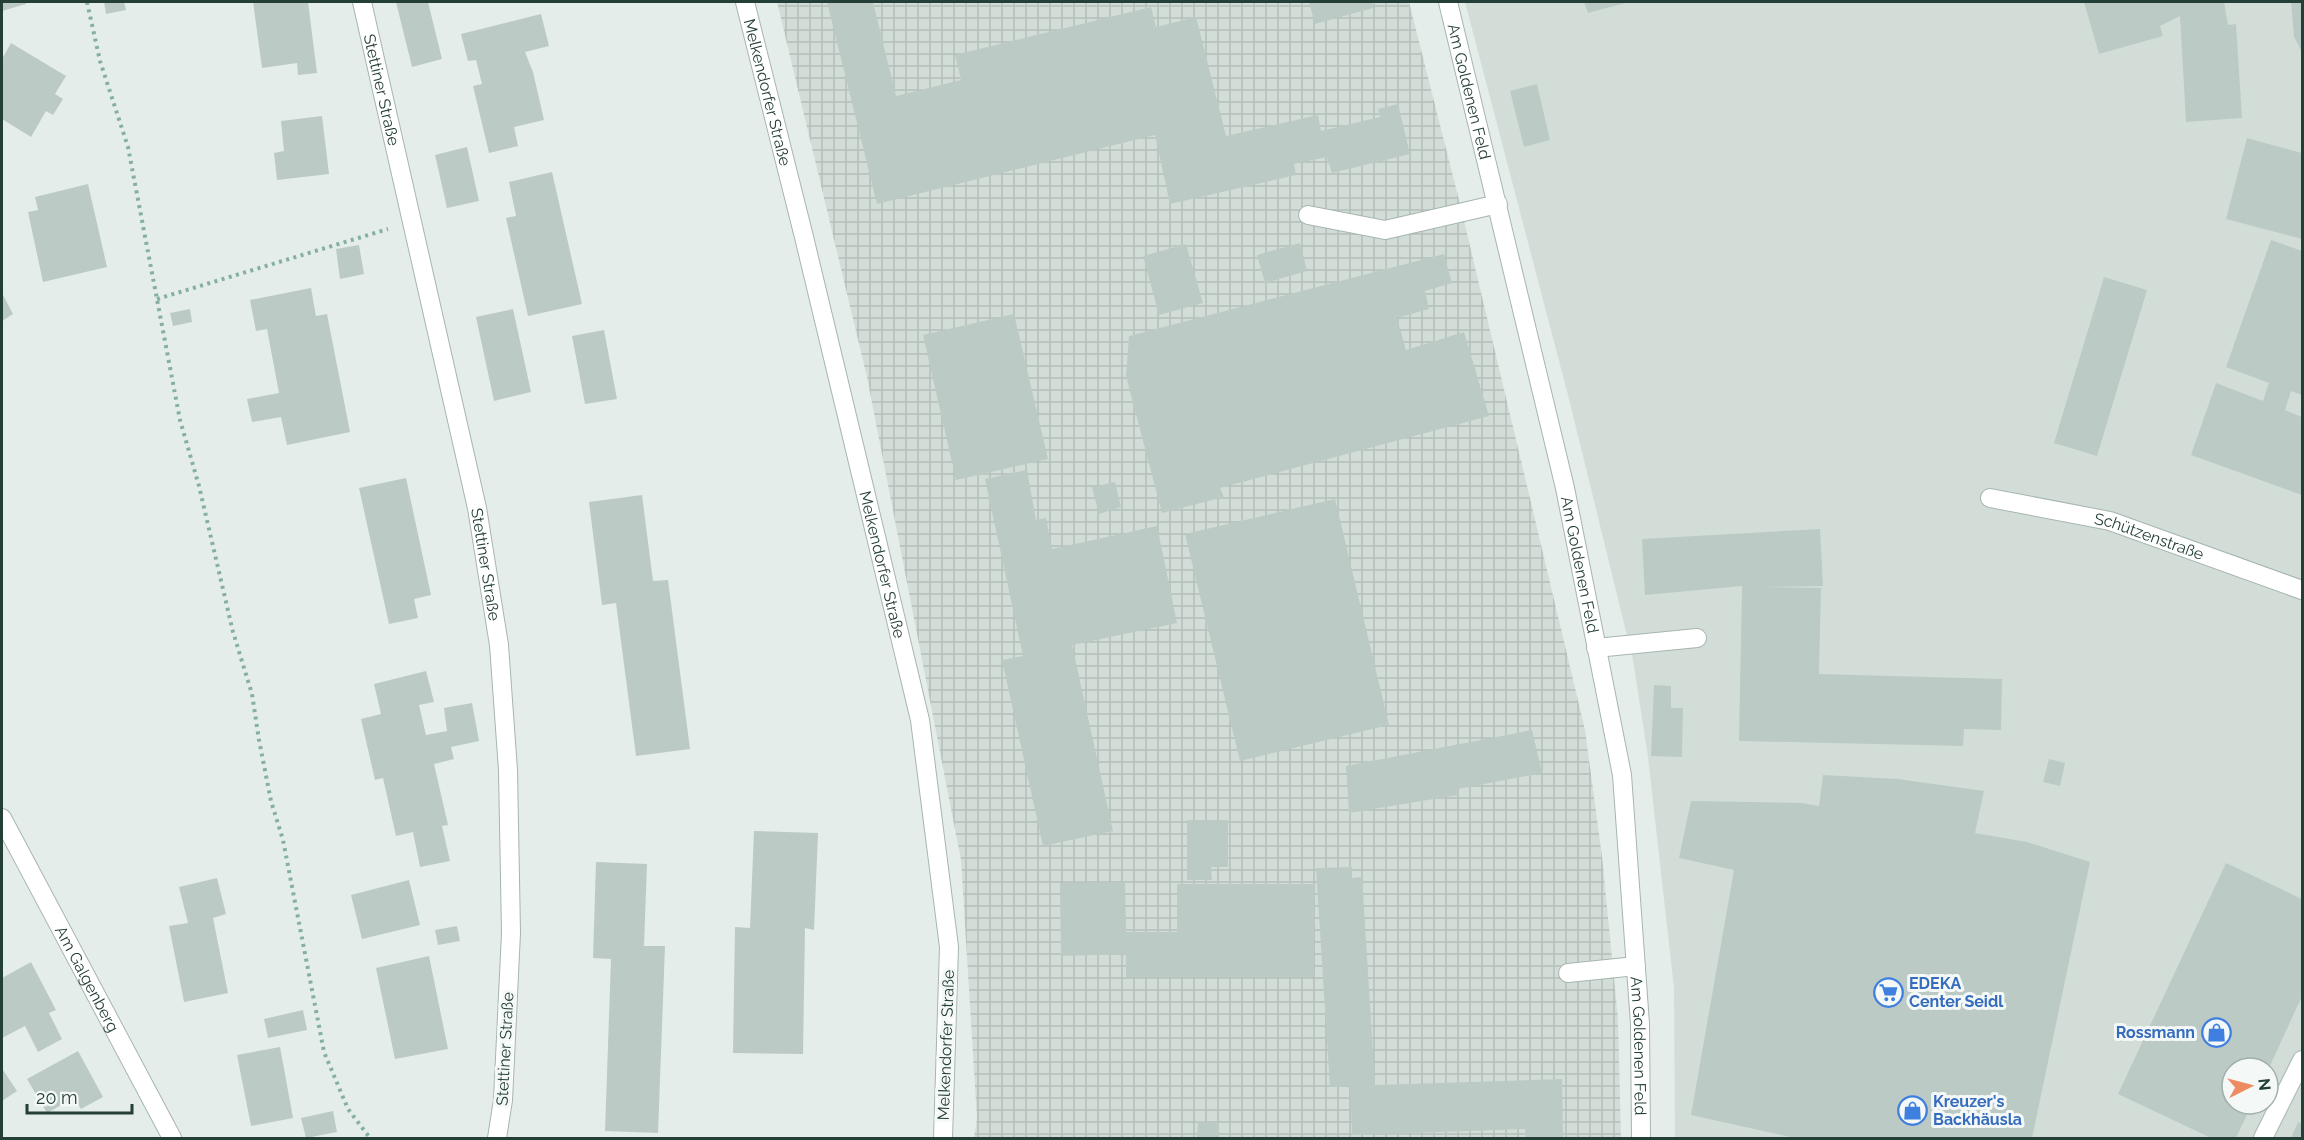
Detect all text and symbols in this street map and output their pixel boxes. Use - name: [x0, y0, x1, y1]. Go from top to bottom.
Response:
- street label: Melkendorfer Straße: [740, 17, 795, 168]
- street label: Am Goldenen Feld: [1444, 22, 1495, 161]
- street label: Stettiner Straße: [360, 32, 404, 147]
- street label: Melkendorfer Straße: [856, 489, 909, 640]
- street label: Am Goldenen Feld: [1557, 495, 1603, 635]
- street label: Stettiner Straße: [468, 507, 504, 622]
- street label: Schützenstraße: [2093, 509, 2207, 564]
- street label: Am Galgenberg: [51, 922, 123, 1035]
- street label: Melkendorfer Straße: [934, 969, 958, 1121]
- place label: EDEKA Center Seidl: [1909, 974, 2004, 1011]
- street label: Am Goldenen Feld: [1627, 976, 1650, 1116]
- supermarket icon: EDEKA Center Seidl: [1872, 976, 1904, 1008]
- street label: Stettiner Straße: [493, 992, 517, 1106]
- shop icon: Rossmann: [2200, 1016, 2232, 1048]
- place label: Rossmann: [2116, 1023, 2195, 1042]
- north arrow: [2220, 1056, 2280, 1116]
- scale bar: [27, 1077, 132, 1115]
- text: N: [2254, 1077, 2275, 1092]
- text: 20 m: [36, 1087, 78, 1108]
- place label: Kreuzer's Backhäusla: [1933, 1092, 2022, 1129]
- shop icon: Kreuzer's Backhäusla: [1896, 1094, 1928, 1126]

